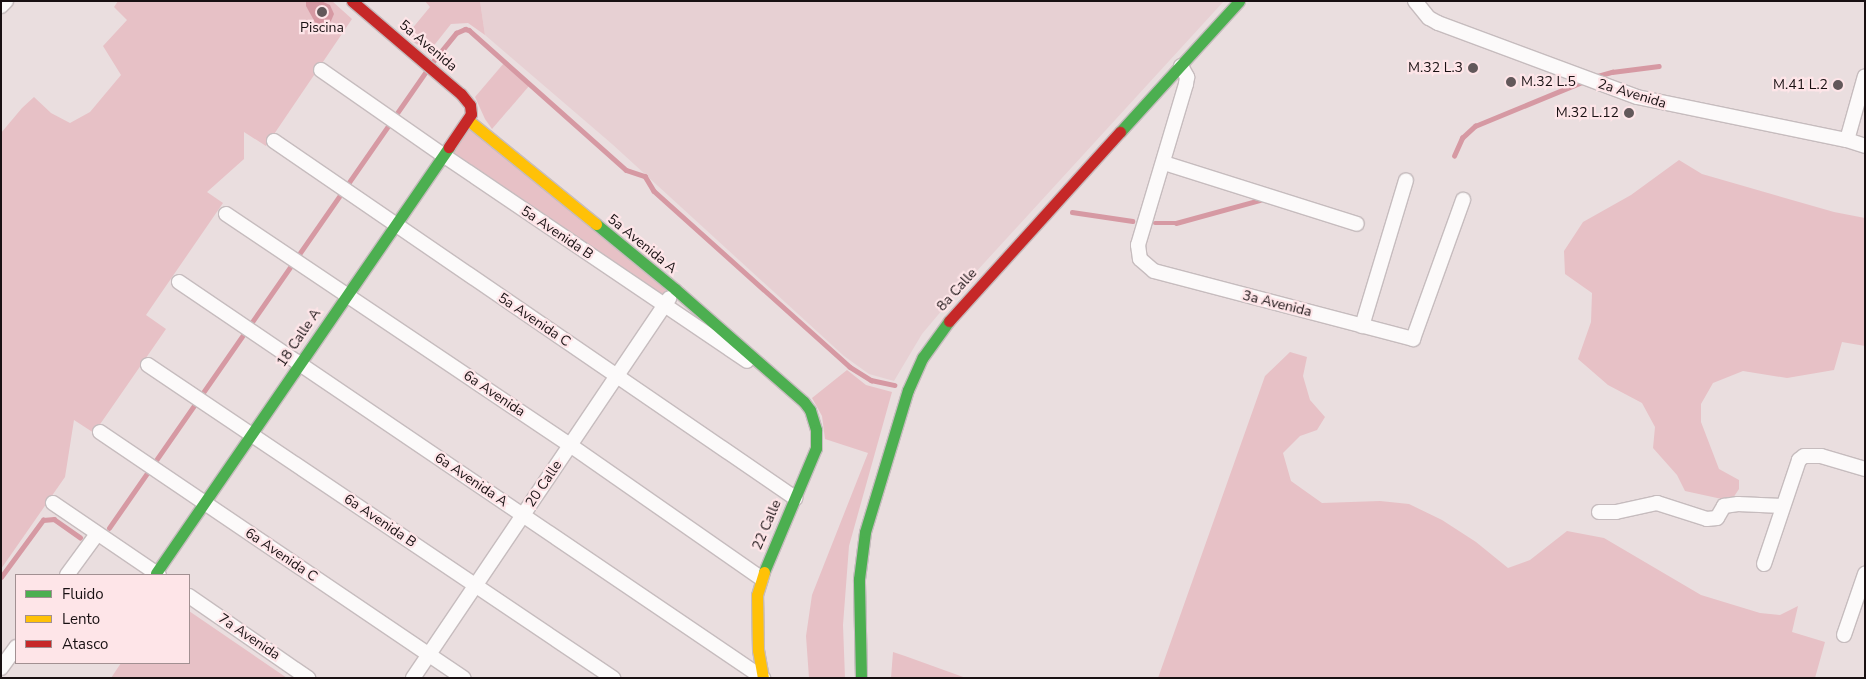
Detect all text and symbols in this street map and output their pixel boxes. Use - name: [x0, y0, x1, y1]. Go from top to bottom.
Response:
- marker: Piscina: [316, 6, 328, 18]
- street label: 5a Avenida: [396, 17, 460, 75]
- place label: Piscina: [300, 20, 344, 36]
- place label: M.32 L.3: [1408, 60, 1463, 76]
- marker: M.32 L.3: [1467, 62, 1479, 74]
- place label: M.32 L.5: [1521, 74, 1576, 90]
- marker: M.32 L.5: [1505, 76, 1517, 88]
- street label: 2a Avenida: [1596, 76, 1668, 112]
- place label: M.41 L.2: [1773, 77, 1828, 93]
- marker: M.41 L.2: [1832, 79, 1844, 91]
- place label: M.32 L.12: [1556, 105, 1619, 121]
- marker: M.32 L.12: [1623, 107, 1635, 119]
- street label: 5a Avenida B: [518, 203, 596, 263]
- street label: 5a Avenida A: [604, 211, 680, 277]
- street label: 8a Calle: [933, 265, 981, 315]
- street label: 3a Avenida: [1241, 287, 1313, 321]
- street label: 5a Avenida C: [495, 290, 573, 350]
- street label: 18 Calle A: [273, 306, 325, 370]
- street label: 6a Avenida: [460, 367, 528, 421]
- street label: 6a Avenida A: [431, 449, 511, 511]
- street label: 20 Calle: [522, 457, 566, 511]
- street label: 6a Avenida B: [341, 491, 419, 551]
- street label: 22 Calle: [749, 497, 785, 553]
- street label: 6a Avenida C: [242, 525, 320, 585]
- legend: [15, 574, 190, 664]
- text: Fluido: [62, 584, 104, 604]
- text: Lento: [62, 609, 100, 629]
- street label: 7a Avenida: [215, 610, 283, 664]
- text: Atasco: [62, 634, 108, 654]

